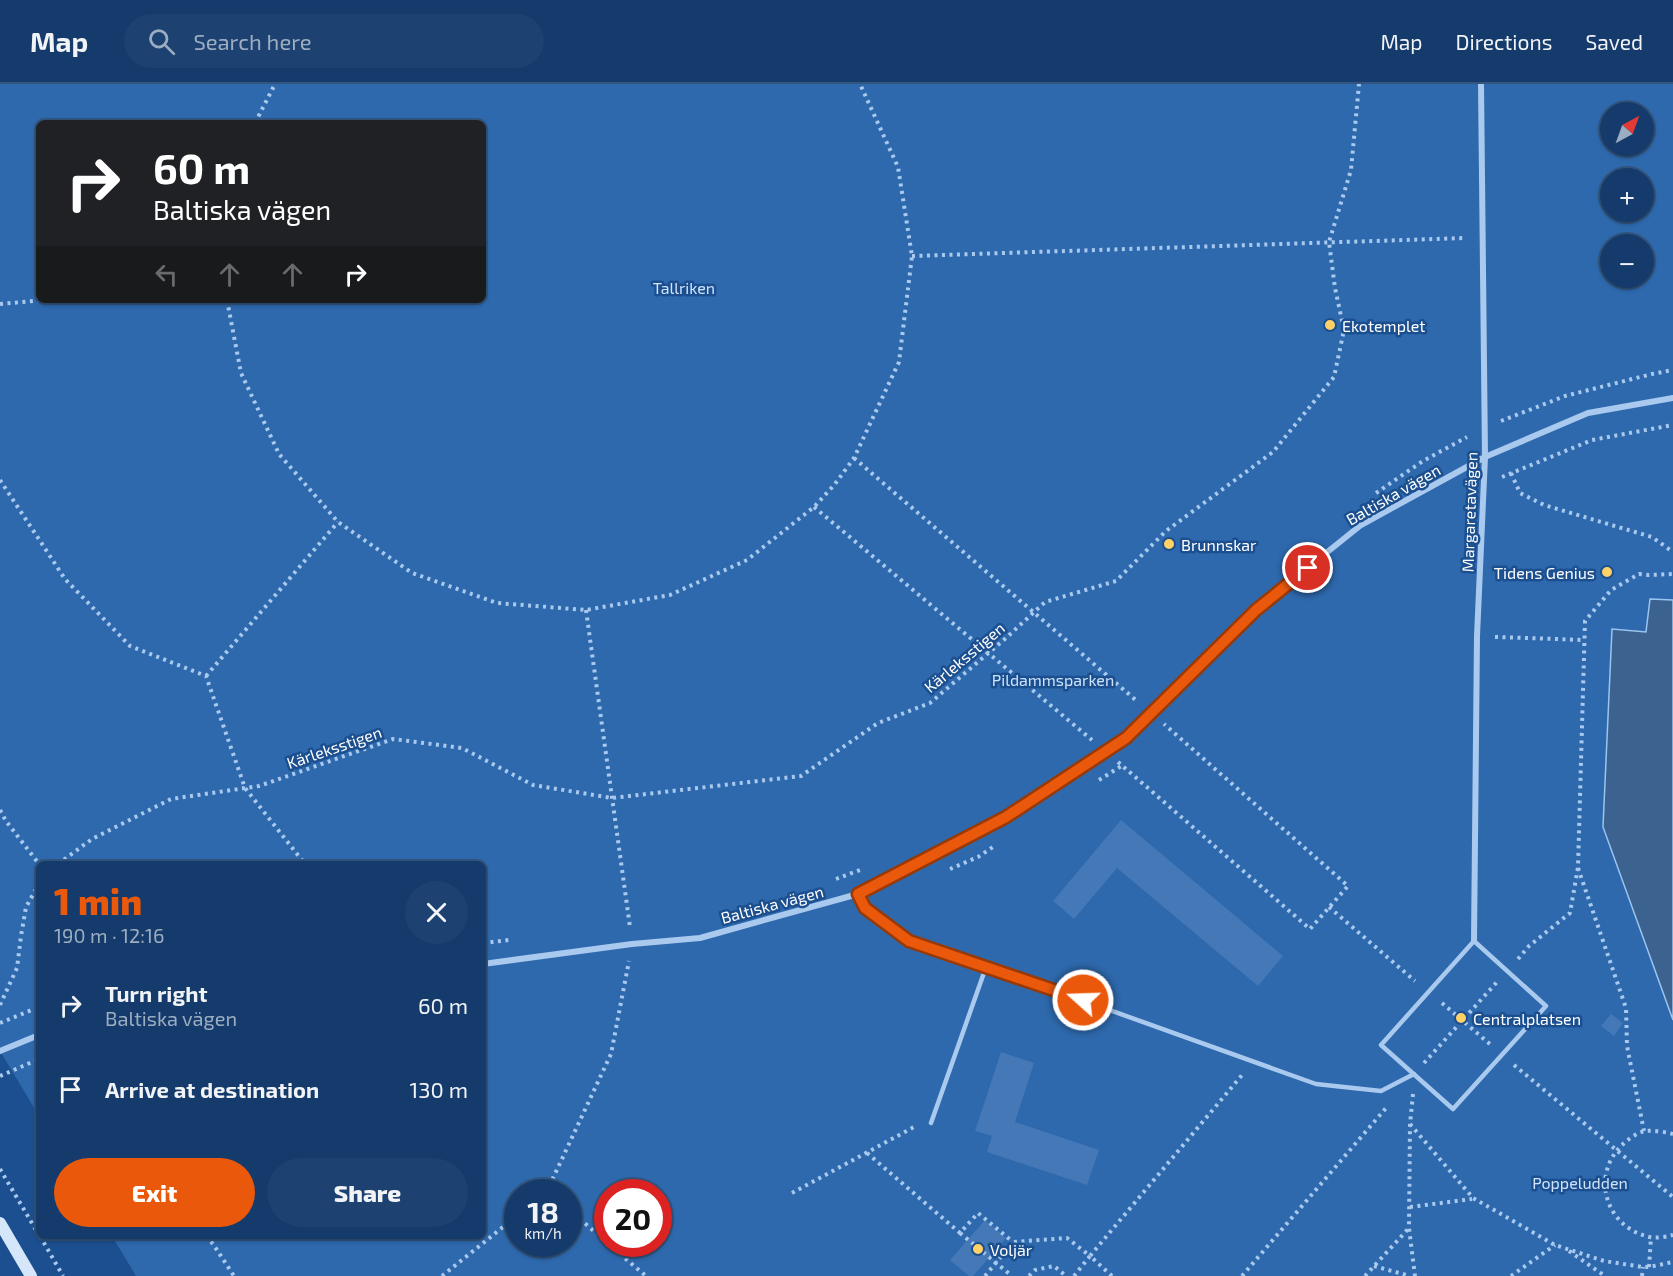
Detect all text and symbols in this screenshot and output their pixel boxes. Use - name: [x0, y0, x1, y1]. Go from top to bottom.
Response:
- search box: [124, 14, 544, 68]
- text: Map: [30, 24, 88, 58]
- icon: search: [145, 25, 178, 58]
- text: Search here: [193, 28, 312, 54]
- text: Map: [1380, 29, 1423, 54]
- text: Directions: [1456, 29, 1552, 54]
- text: Saved: [1585, 29, 1643, 54]
- north arrow: [1600, 102, 1654, 156]
- map controls: [1600, 102, 1654, 288]
- text: 60 m: [153, 142, 250, 192]
- icon: right: [54, 144, 132, 222]
- button: +: [1600, 168, 1654, 222]
- text: Baltiska vägen: [153, 193, 331, 225]
- button: −: [1600, 234, 1654, 288]
- icon: left: [150, 258, 183, 291]
- icon: ahead: [213, 258, 246, 291]
- icon: ahead: [276, 258, 309, 291]
- icon: right: [339, 258, 372, 291]
- park label: Tallriken: [653, 278, 715, 297]
- place label: Ekotemplet: [1342, 316, 1425, 335]
- marker: Ekotemplet: [1323, 318, 1337, 332]
- street label: Margaretavägen: [1457, 451, 1481, 573]
- street label: Baltiska vägen: [1343, 459, 1443, 529]
- place label: Brunnskar: [1181, 535, 1257, 554]
- marker: Brunnskar: [1162, 537, 1176, 551]
- pin: [1282, 542, 1333, 593]
- icon: arrive: [1291, 551, 1324, 584]
- place label: Tidens Genius: [1494, 563, 1595, 582]
- marker: Tidens Genius: [1600, 565, 1614, 579]
- street label: Kärleksstigen: [920, 618, 1008, 696]
- park label: Pildammsparken: [992, 670, 1114, 689]
- street label: Kärleksstigen: [284, 722, 384, 772]
- text: 1 min: [54, 879, 142, 922]
- button: close: [405, 881, 468, 944]
- street label: Baltiska vägen: [719, 881, 825, 927]
- text: 190 m · 12:16: [54, 923, 164, 947]
- position arrow: [1051, 968, 1115, 1032]
- text: Turn right: [105, 980, 207, 1006]
- icon: right: [54, 989, 87, 1022]
- text: 60 m: [418, 992, 468, 1018]
- text: Baltiska vägen: [105, 1006, 237, 1030]
- place label: Centralplatsen: [1473, 1009, 1581, 1028]
- marker: Centralplatsen: [1454, 1011, 1468, 1025]
- icon: arrive: [54, 1073, 87, 1106]
- text: Arrive at destination: [105, 1076, 319, 1102]
- text: 130 m: [410, 1076, 468, 1102]
- button: Exit: [54, 1158, 255, 1227]
- button: Share: [267, 1158, 468, 1227]
- park label: Poppeludden: [1532, 1173, 1628, 1192]
- speed limit sign: 20: [594, 1179, 672, 1257]
- text: 18: [527, 1193, 559, 1229]
- text: km/h: [524, 1224, 562, 1242]
- place label: Voljär: [990, 1240, 1033, 1260]
- marker: Voljär: [971, 1242, 985, 1256]

